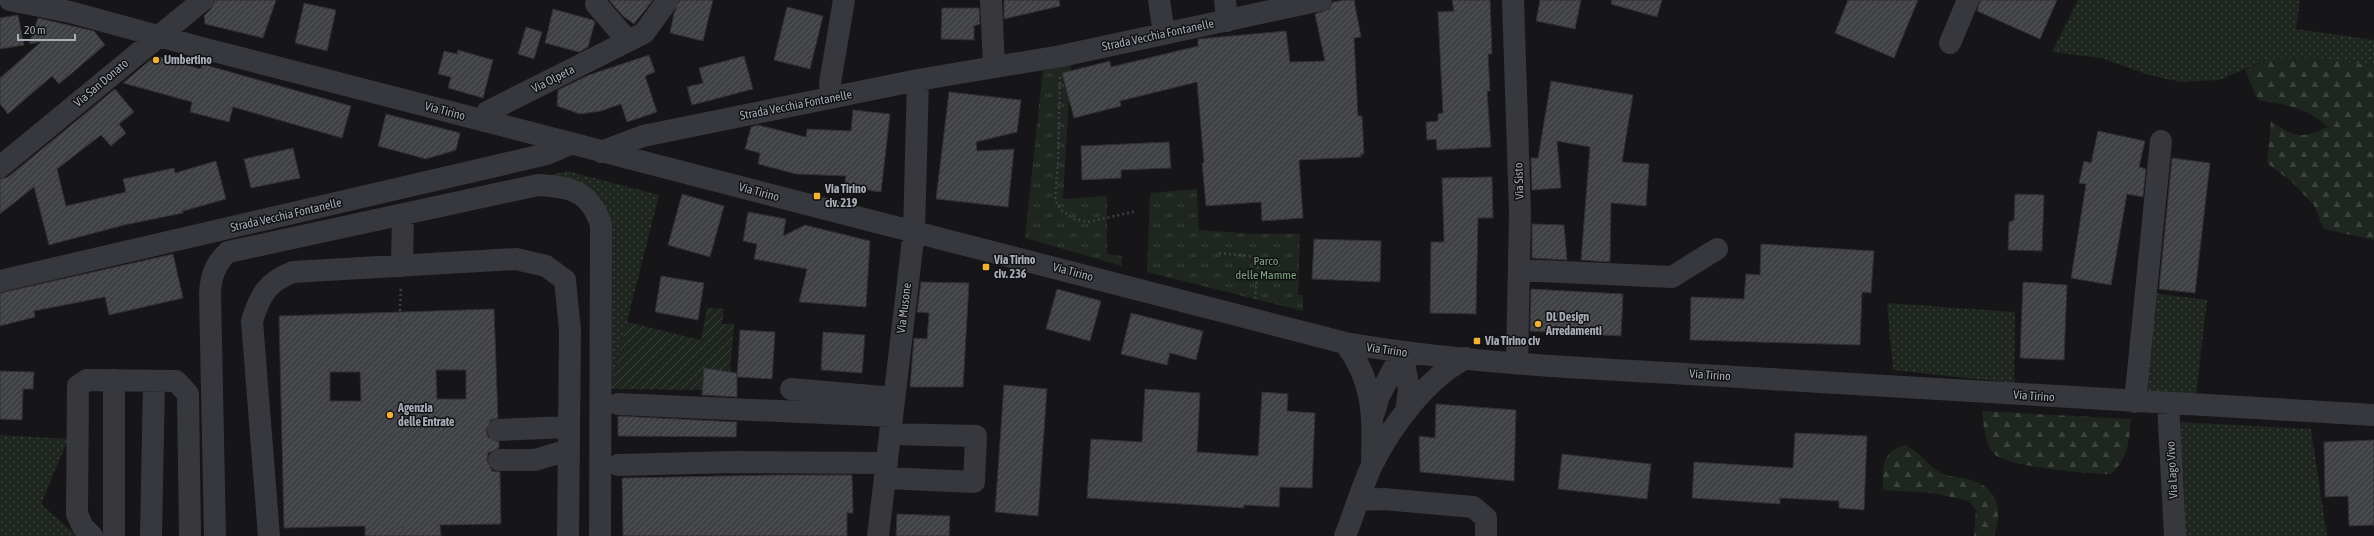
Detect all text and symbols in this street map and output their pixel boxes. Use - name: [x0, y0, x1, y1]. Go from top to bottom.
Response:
- scale bar: [18, 16, 75, 42]
- street label: Strada Vecchia Fontanelle: [1101, 16, 1215, 54]
- text: 20 m: [24, 23, 46, 37]
- place label: Umbertino: [164, 53, 212, 67]
- marker: Umbertino: [151, 55, 161, 65]
- street label: Via San Donato: [71, 56, 131, 110]
- street label: Via Olpeta: [529, 62, 577, 96]
- street label: Strada Vecchia Fontanelle: [739, 87, 853, 123]
- street label: Via Tirino: [423, 99, 467, 123]
- street label: Via Sisto: [1511, 162, 1527, 200]
- street label: Via Tirino: [737, 180, 781, 204]
- place label: Via Tirino civ. 219: [824, 182, 867, 210]
- marker: Via Tirino civ. 219: [812, 191, 822, 201]
- street label: Strada Vecchia Fontanelle: [229, 195, 343, 235]
- place label: Via Tirino civ. 236: [993, 253, 1036, 281]
- park label: Parco delle Mamme: [1236, 254, 1296, 282]
- street label: Via Tirino: [1051, 260, 1095, 284]
- marker: Via Tirino civ. 236: [981, 262, 991, 272]
- street label: Via Musone: [894, 282, 914, 334]
- place label: DL Design Arredamenti: [1545, 310, 1602, 338]
- marker: DL Design Arredamenti: [1533, 319, 1543, 329]
- place label: Via Tirino civ: [1484, 334, 1540, 348]
- marker: Via Tirino civ: [1472, 336, 1482, 346]
- street label: Via Tirino: [1366, 340, 1409, 360]
- street label: Via Tirino: [1689, 367, 1731, 383]
- street label: Via Tirino: [2013, 388, 2055, 404]
- place label: Agenzia delle Entrate: [397, 401, 455, 429]
- marker: Agenzia delle Entrate: [385, 410, 395, 420]
- street label: Via Lago Vivo: [2163, 441, 2180, 499]

